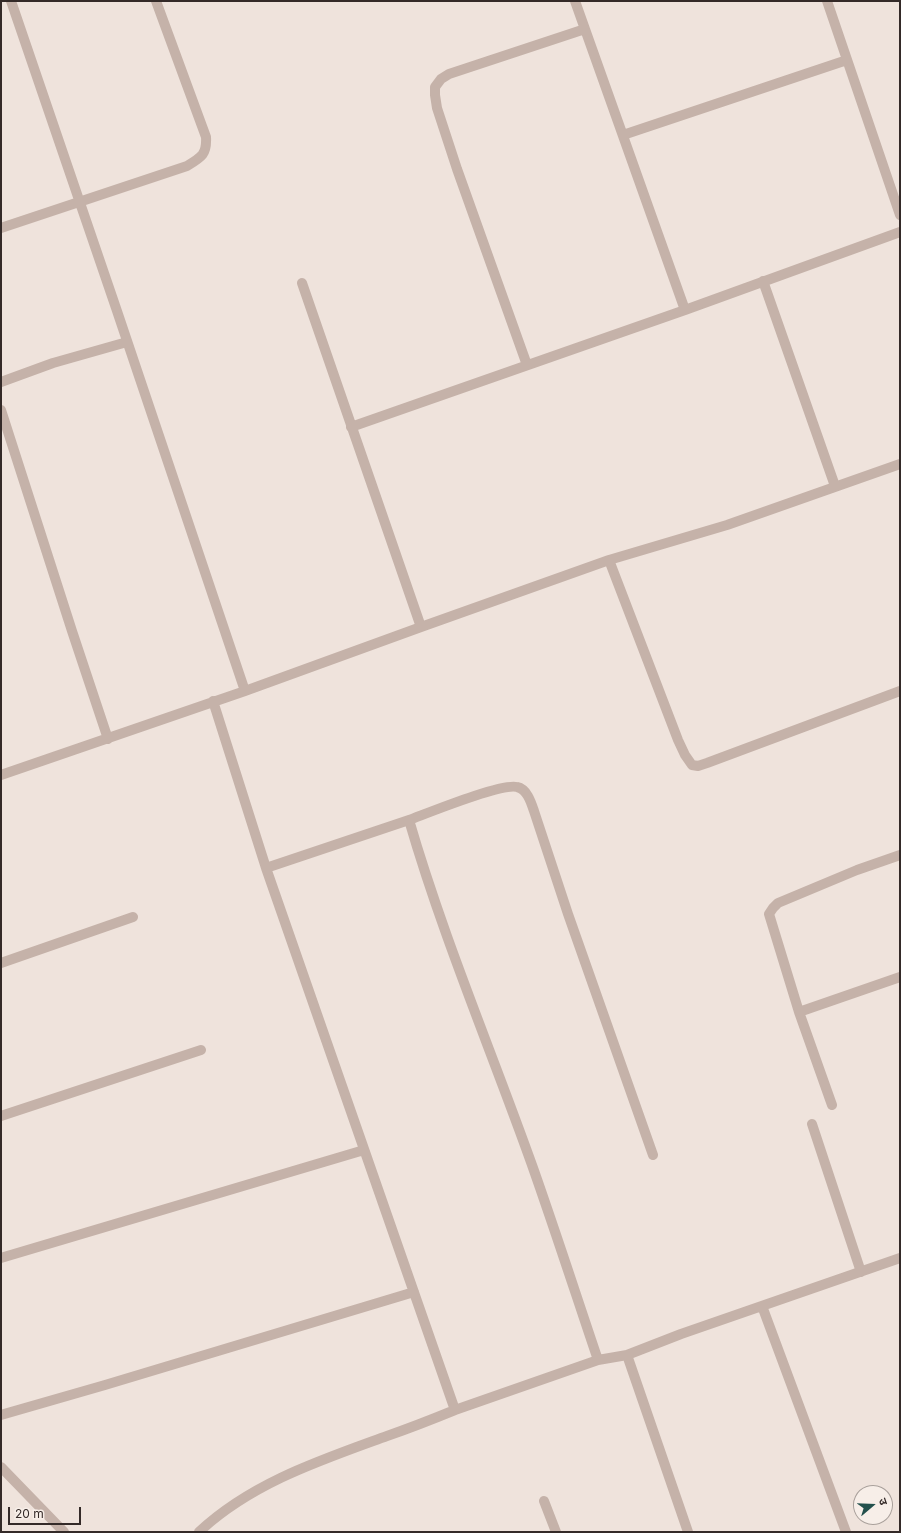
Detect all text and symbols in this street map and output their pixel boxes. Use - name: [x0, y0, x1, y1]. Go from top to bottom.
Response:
- north arrow: [853, 1485, 893, 1525]
- text: उ: [876, 1496, 891, 1507]
- scale bar: [10, 1499, 83, 1525]
- text: 20 m: [15, 1506, 44, 1521]

